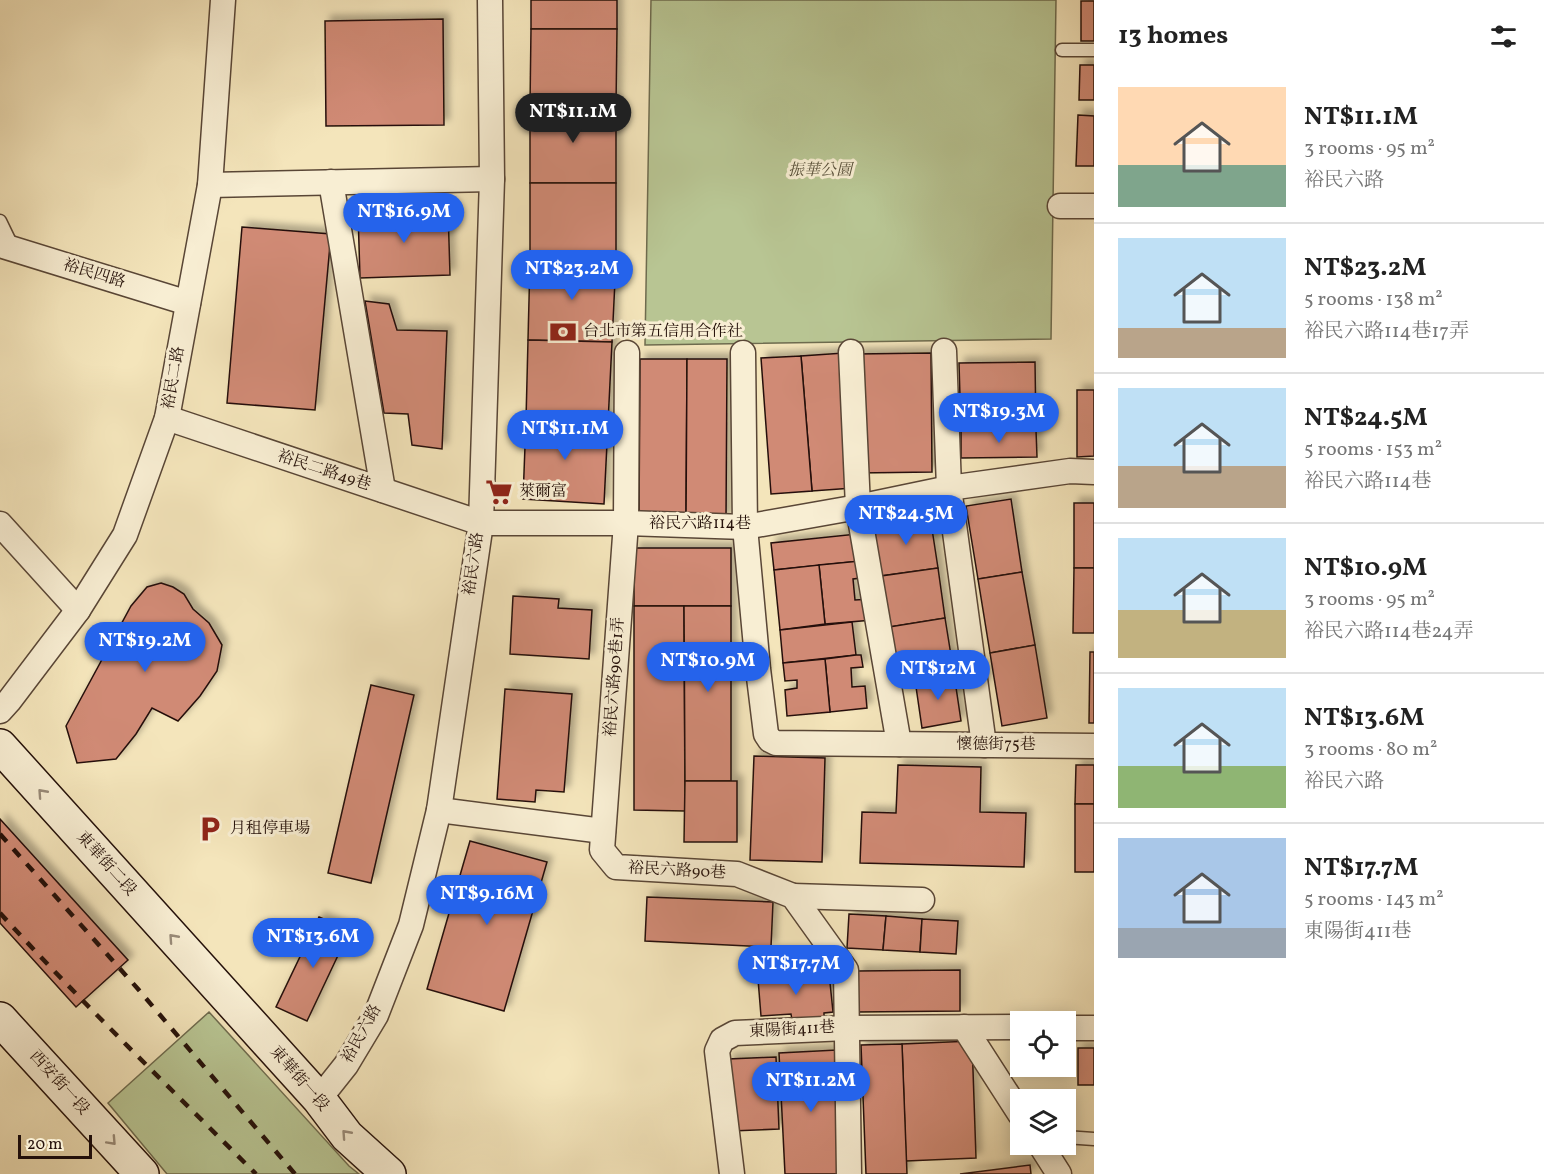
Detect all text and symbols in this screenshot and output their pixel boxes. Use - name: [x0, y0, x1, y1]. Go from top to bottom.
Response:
- text: 13 homes: [1118, 18, 1228, 54]
- icon: filters: [1487, 20, 1520, 53]
- pin: NT$11.1M: [511, 93, 635, 144]
- text: NT$11.1M: [529, 98, 617, 126]
- text: NT$11.1M: [1304, 99, 1418, 135]
- icon: home: [1166, 111, 1238, 183]
- text: 3 rooms · 95 m²: [1304, 135, 1435, 163]
- park label: 振華公園: [788, 160, 855, 182]
- text: 裕民六路: [1304, 167, 1384, 195]
- pin: NT$16.9M: [342, 193, 466, 244]
- text: NT$16.9M: [357, 198, 451, 226]
- pin: NT$23.2M: [510, 250, 634, 301]
- text: NT$23.2M: [1304, 250, 1426, 286]
- street label: 裕民四路: [60, 254, 128, 294]
- text: NT$23.2M: [525, 255, 619, 283]
- icon: home: [1166, 262, 1238, 334]
- text: 5 rooms · 138 m²: [1304, 286, 1443, 314]
- bank icon: 台北市第五信用合作社: [548, 317, 578, 347]
- text: 裕民六路114巷17弄: [1304, 318, 1469, 346]
- place label: 台北市第五信用合作社: [583, 321, 743, 343]
- street label: 裕民二路: [158, 345, 190, 411]
- pin: NT$19.3M: [937, 393, 1061, 444]
- text: NT$19.3M: [953, 398, 1045, 426]
- text: NT$24.5M: [1304, 400, 1428, 436]
- pin: NT$11.1M: [503, 410, 627, 461]
- icon: home: [1166, 412, 1238, 484]
- text: NT$11.1M: [521, 415, 609, 443]
- text: 5 rooms · 153 m²: [1304, 436, 1442, 464]
- street label: 裕民二路49巷: [274, 445, 374, 497]
- text: 裕民六路114巷: [1304, 468, 1431, 496]
- supermarket icon: 萊爾富: [484, 477, 514, 507]
- place label: 萊爾富: [519, 481, 567, 503]
- pin: NT$24.5M: [844, 495, 968, 546]
- text: NT$24.5M: [858, 500, 954, 528]
- street label: 裕民六路114巷: [649, 513, 751, 535]
- street label: 裕民六路: [459, 531, 489, 597]
- text: NT$10.9M: [1304, 550, 1427, 586]
- icon: home: [1166, 562, 1238, 634]
- text: 3 rooms · 95 m²: [1304, 586, 1435, 614]
- street label: 裕民六路90巷1弄: [600, 616, 630, 738]
- text: 裕民六路114巷24弄: [1304, 618, 1474, 646]
- pin: NT$19.2M: [83, 622, 207, 673]
- text: NT$19.2M: [99, 627, 191, 655]
- pin: NT$10.9M: [646, 642, 770, 693]
- text: NT$10.9M: [661, 647, 755, 675]
- pin: NT$12M: [889, 650, 987, 701]
- text: NT$12M: [900, 655, 976, 683]
- text: NT$13.6M: [1304, 700, 1424, 736]
- icon: home: [1166, 712, 1238, 784]
- street label: 懷德街75巷: [956, 734, 1036, 756]
- text: 3 rooms · 80 m²: [1304, 736, 1437, 764]
- text: 裕民六路: [1304, 768, 1384, 796]
- one-way arrow: [38, 790, 49, 800]
- parking icon: 月租停車場: [195, 814, 225, 844]
- place label: 月租停車場: [230, 818, 310, 840]
- street label: 東華街二段: [71, 827, 141, 901]
- text: NT$17.7M: [1304, 850, 1418, 886]
- street label: 裕民六路90巷: [627, 857, 727, 885]
- icon: home: [1166, 862, 1238, 934]
- pin: NT$9.16M: [425, 875, 549, 926]
- text: NT$9.16M: [440, 880, 534, 908]
- text: 5 rooms · 143 m²: [1304, 886, 1444, 914]
- pin: NT$13.6M: [251, 918, 375, 969]
- text: 東陽街411巷: [1304, 918, 1411, 946]
- text: NT$13.6M: [267, 923, 359, 951]
- one-way arrow: [169, 934, 180, 945]
- pin: NT$17.7M: [734, 945, 858, 996]
- text: NT$17.7M: [752, 950, 840, 978]
- street label: 裕民六路: [337, 1001, 387, 1067]
- map controls: [1010, 1011, 1076, 1155]
- button: locate: [1010, 1011, 1076, 1077]
- street label: 東陽街411巷: [748, 1017, 836, 1043]
- street label: 東華街一段: [264, 1042, 334, 1116]
- street label: 西安街一段: [24, 1046, 94, 1120]
- pin: NT$11.2M: [749, 1062, 873, 1113]
- text: NT$11.2M: [766, 1067, 856, 1095]
- button: layers: [1010, 1089, 1076, 1155]
- one-way arrow: [342, 1131, 353, 1141]
- scale bar: [18, 1132, 92, 1160]
- text: 20 m: [27, 1134, 62, 1156]
- one-way arrow: [105, 1135, 116, 1145]

